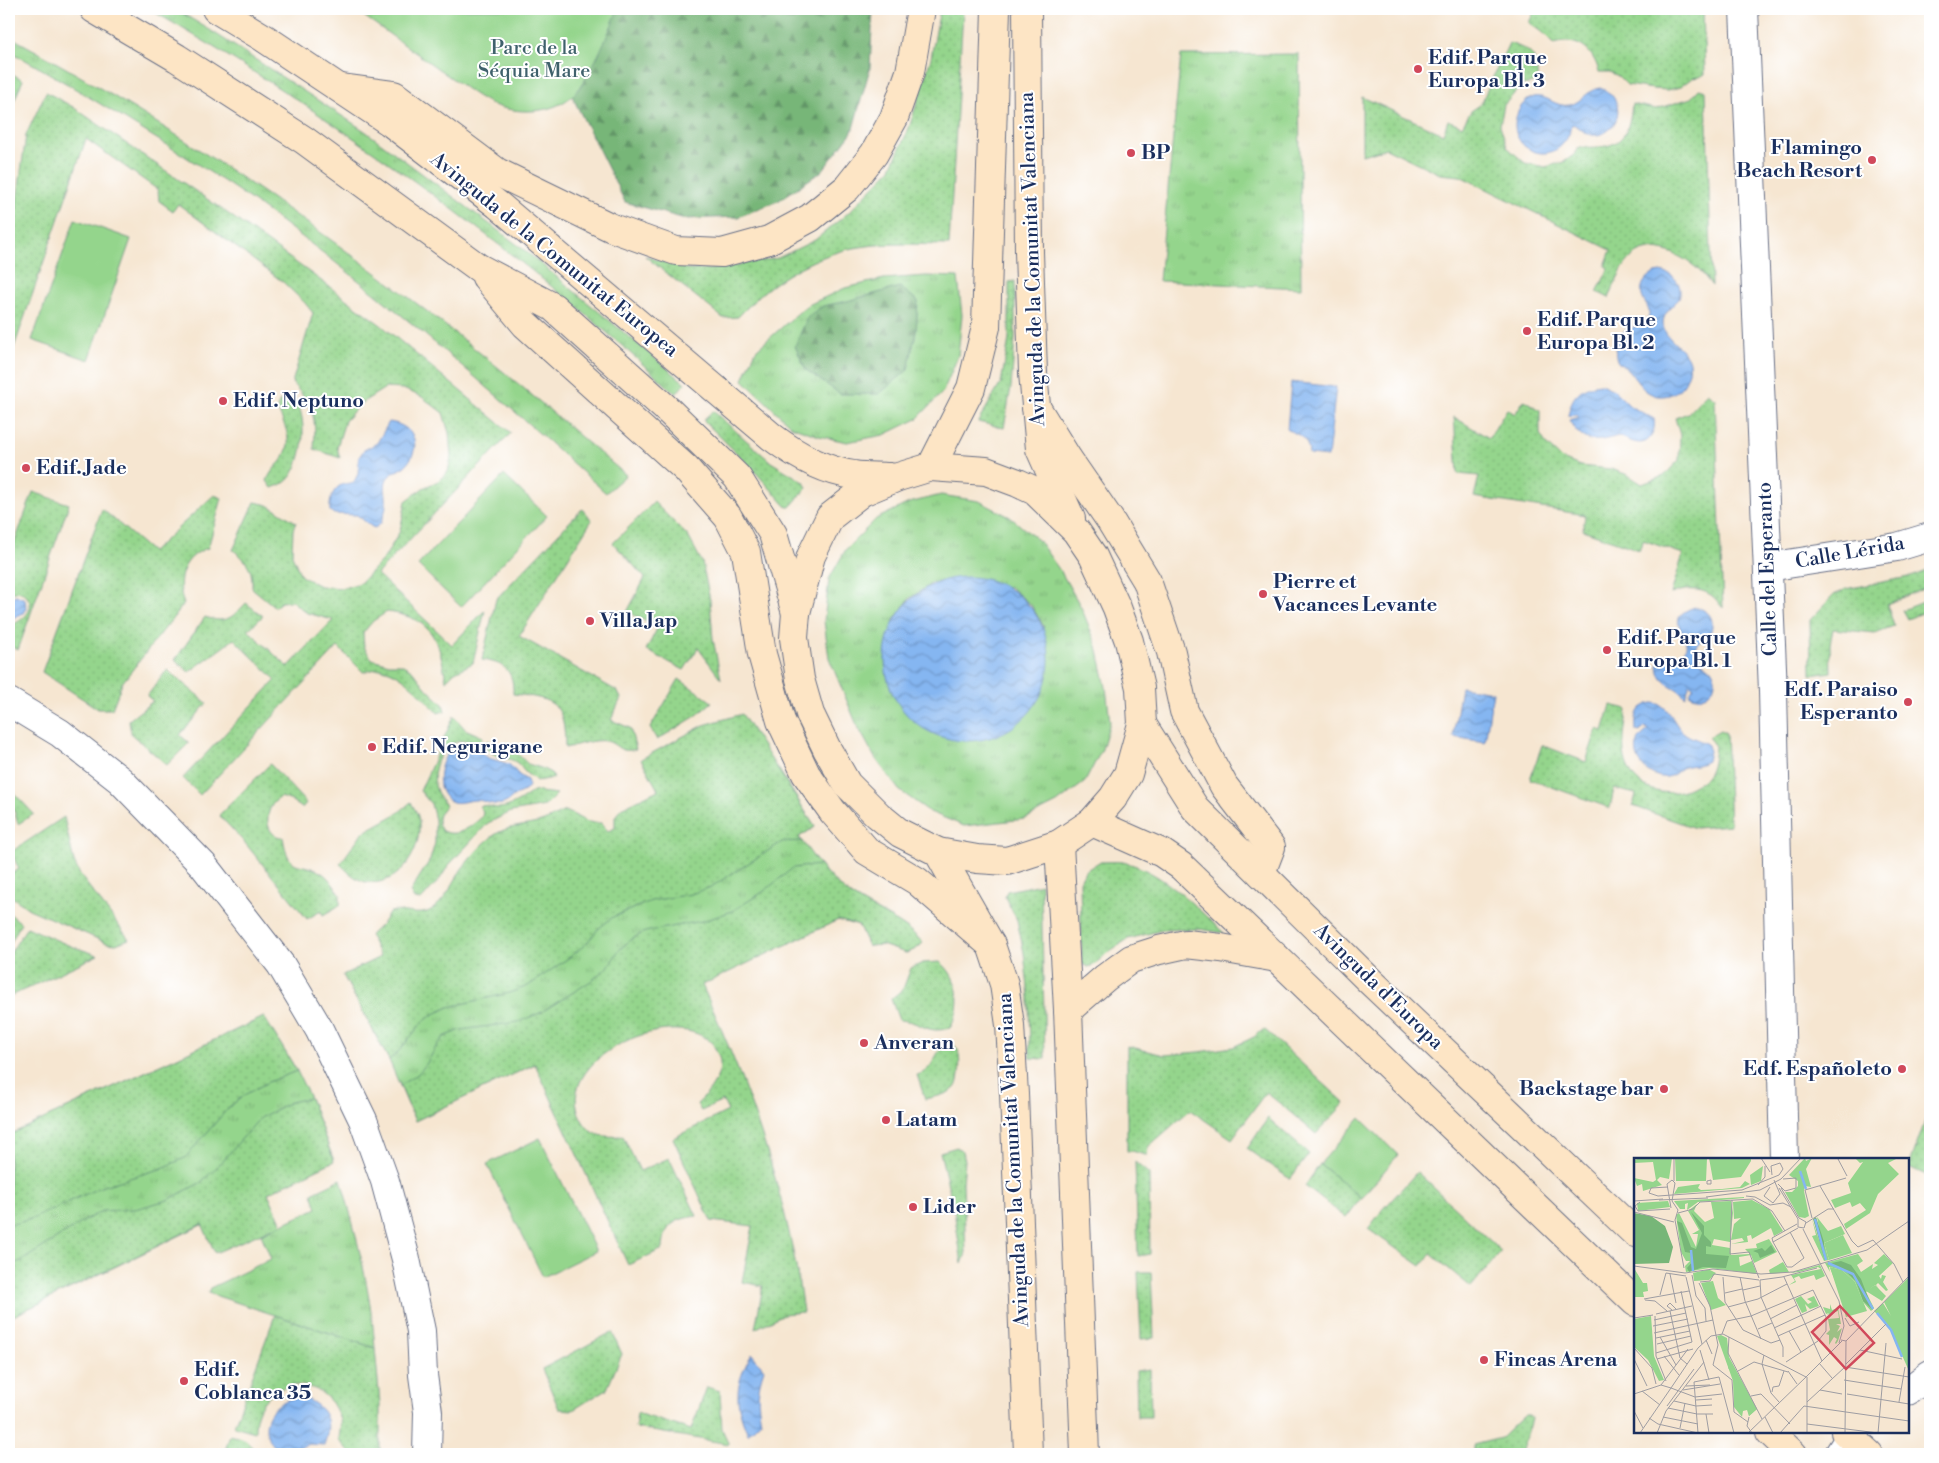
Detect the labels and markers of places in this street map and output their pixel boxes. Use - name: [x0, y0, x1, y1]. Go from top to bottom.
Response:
- place label: Edif. Parque Europa Bl. 3: [1428, 46, 1547, 94]
- marker: Edif. Parque Europa Bl. 3: [1412, 63, 1424, 75]
- place label: Flamingo Beach Resort: [1736, 136, 1863, 184]
- place label: BP: [1141, 141, 1170, 166]
- marker: BP: [1125, 147, 1137, 159]
- marker: Flamingo Beach Resort: [1866, 154, 1878, 166]
- place label: Edif. Parque Europa Bl. 2: [1537, 308, 1656, 356]
- marker: Edif. Parque Europa Bl. 2: [1521, 325, 1533, 337]
- place label: Edif. Neptuno: [233, 389, 364, 414]
- marker: Edif. Neptuno: [217, 395, 229, 407]
- place label: Edif. Jade: [36, 456, 127, 481]
- marker: Edif. Jade: [20, 462, 32, 474]
- place label: Pierre et Vacances Levante: [1272, 570, 1437, 618]
- marker: Pierre et Vacances Levante: [1257, 588, 1269, 600]
- place label: Villa Jap: [599, 609, 677, 634]
- marker: Villa Jap: [584, 615, 596, 627]
- place label: Edif. Parque Europa Bl. 1: [1617, 626, 1736, 674]
- marker: Edif. Parque Europa Bl. 1: [1601, 644, 1613, 656]
- place label: Edf. Paraiso Esperanto: [1784, 678, 1898, 726]
- marker: Edf. Paraiso Esperanto: [1902, 696, 1914, 708]
- place label: Edif. Negurigane: [382, 735, 543, 760]
- marker: Edif. Negurigane: [366, 741, 378, 753]
- place label: Anveran: [873, 1031, 955, 1056]
- marker: Anveran: [858, 1037, 870, 1049]
- place label: Edf. Españoleto: [1743, 1057, 1892, 1082]
- marker: Edf. Españoleto: [1896, 1063, 1908, 1075]
- place label: Backstage bar: [1519, 1077, 1654, 1102]
- marker: Backstage bar: [1658, 1083, 1670, 1095]
- place label: Latam: [896, 1108, 957, 1133]
- marker: Latam: [880, 1114, 892, 1126]
- place label: Lider: [923, 1195, 976, 1220]
- marker: Lider: [907, 1201, 919, 1213]
- place label: Fincas Arena: [1494, 1348, 1617, 1373]
- marker: Fincas Arena: [1478, 1354, 1490, 1366]
- place label: Edif. Coblanca 35: [194, 1358, 311, 1406]
- marker: Edif. Coblanca 35: [178, 1375, 190, 1387]

